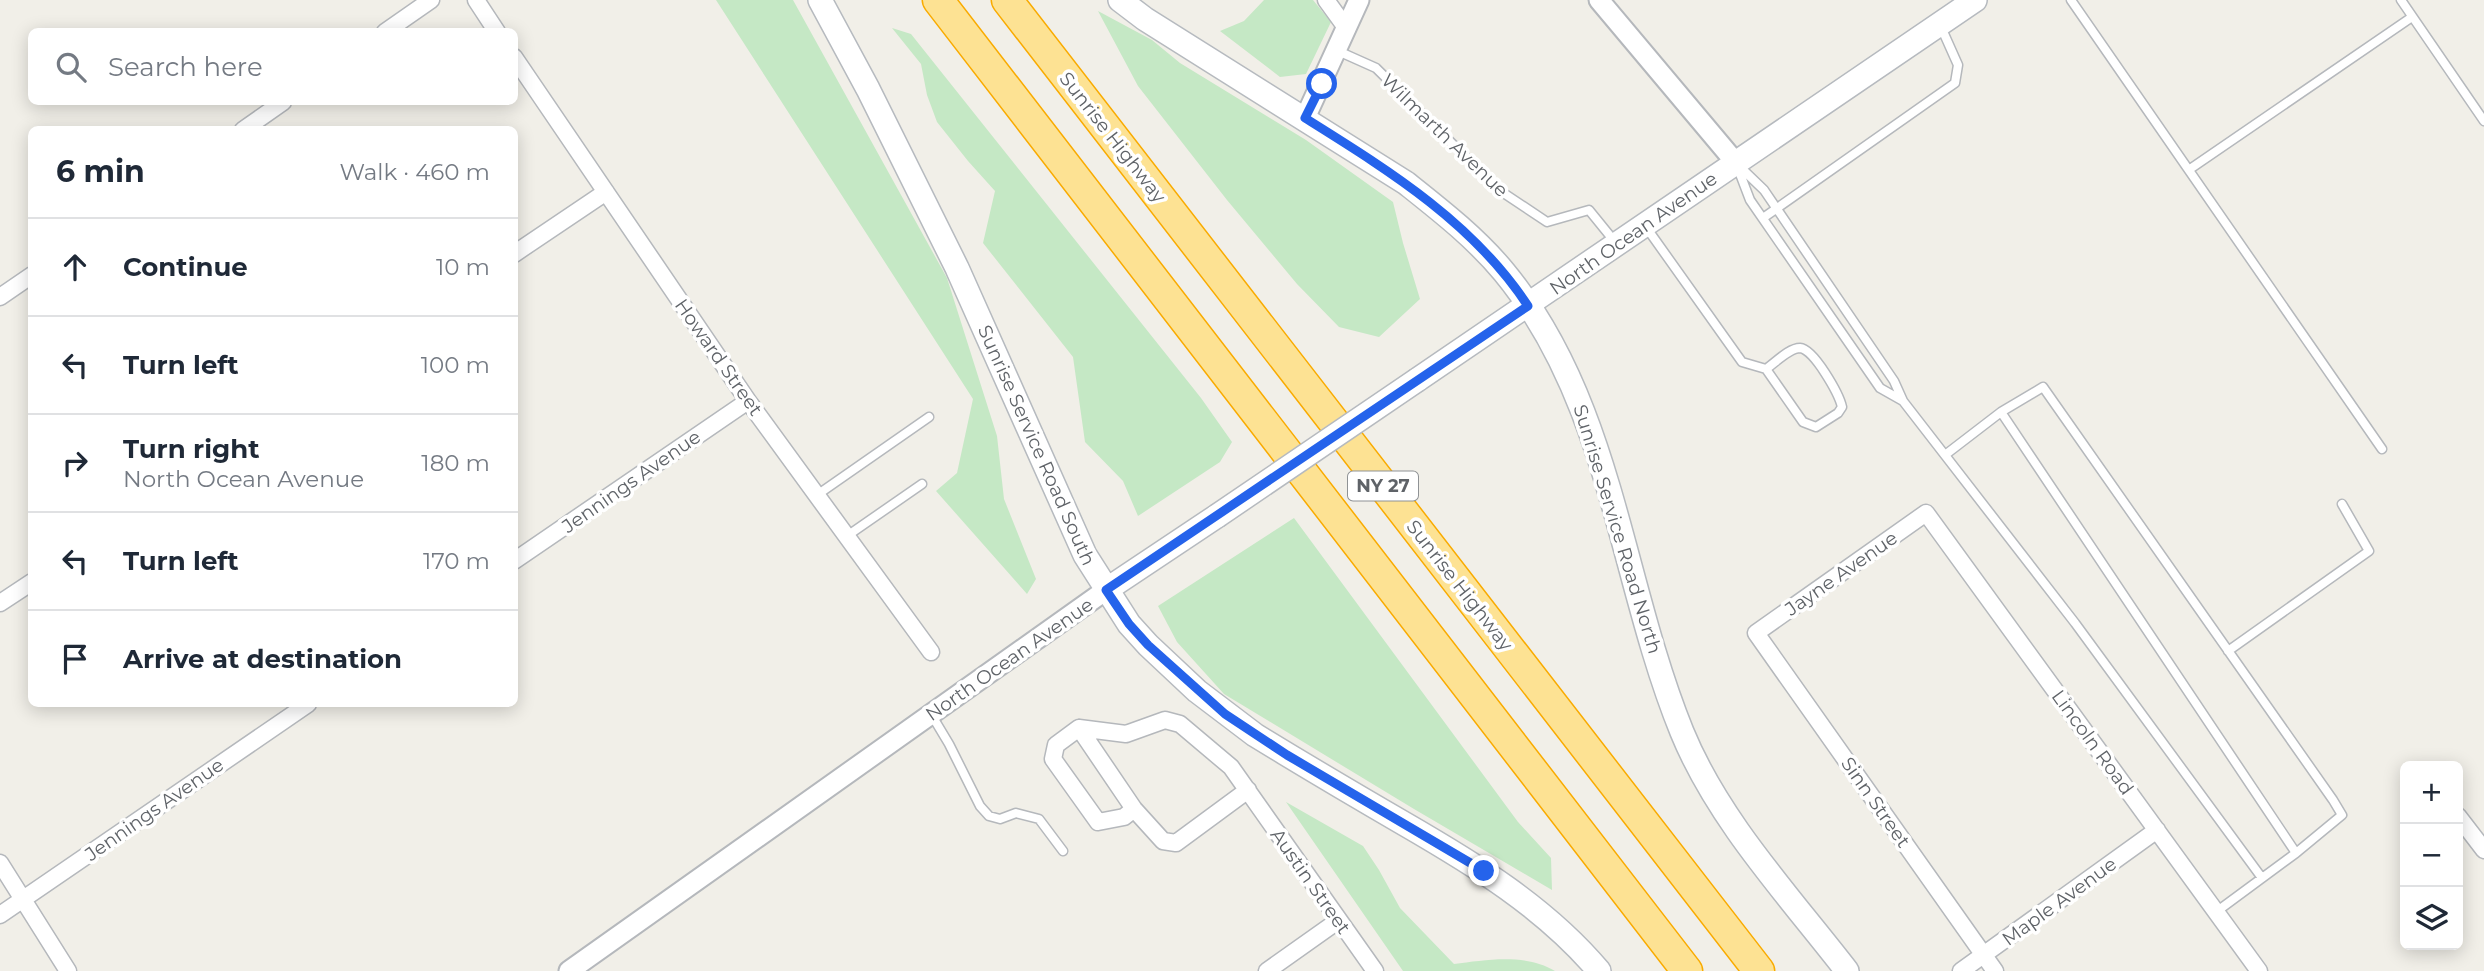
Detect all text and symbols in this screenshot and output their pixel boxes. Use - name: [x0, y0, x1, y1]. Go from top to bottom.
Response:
- search box: [28, 28, 518, 105]
- icon: search: [52, 48, 90, 86]
- text: Search here: [108, 51, 263, 83]
- street label: Sunrise Highway: [1055, 67, 1171, 208]
- route start: [1306, 68, 1337, 99]
- street label: Wilmarth Avenue: [1376, 69, 1513, 202]
- text: 6 min: [56, 153, 145, 190]
- text: Walk · 460 m: [339, 158, 490, 186]
- street label: North Ocean Avenue: [1545, 167, 1721, 300]
- icon: ahead: [56, 248, 94, 286]
- text: Continue: [123, 251, 248, 283]
- text: 10 m: [436, 253, 490, 281]
- street label: Howard Street: [670, 294, 768, 420]
- street label: Sunrise Service Road South: [973, 321, 1100, 569]
- icon: left: [56, 346, 94, 384]
- text: Turn left: [123, 349, 239, 381]
- text: 100 m: [421, 351, 490, 379]
- street label: Sunrise Service Road North: [1569, 402, 1666, 657]
- street label: Jennings Avenue: [557, 425, 705, 538]
- text: Turn right: [123, 433, 259, 465]
- icon: right: [56, 444, 94, 482]
- text: 180 m: [421, 449, 490, 477]
- text: North Ocean Avenue: [123, 465, 364, 493]
- road number: NY 27: [1348, 472, 1418, 500]
- street label: Sunrise Highway: [1402, 515, 1518, 656]
- street label: Jayne Avenue: [1780, 526, 1902, 621]
- icon: left: [56, 542, 94, 580]
- text: Turn left: [123, 545, 239, 577]
- text: 170 m: [423, 547, 490, 575]
- street label: North Ocean Avenue: [921, 593, 1097, 726]
- icon: arrive: [56, 640, 94, 678]
- text: Arrive at destination: [123, 643, 402, 675]
- street label: Lincoln Road: [2047, 685, 2138, 799]
- street label: Jennings Avenue: [80, 753, 228, 866]
- street label: Sinn Street: [1836, 753, 1915, 852]
- map controls: [2400, 761, 2463, 950]
- button: +: [2400, 761, 2463, 824]
- street label: Austin Street: [1266, 824, 1356, 939]
- button: −: [2400, 824, 2463, 887]
- street label: Maple Avenue: [1998, 852, 2121, 951]
- route end: [1468, 855, 1499, 886]
- button: layers: [2400, 887, 2463, 950]

